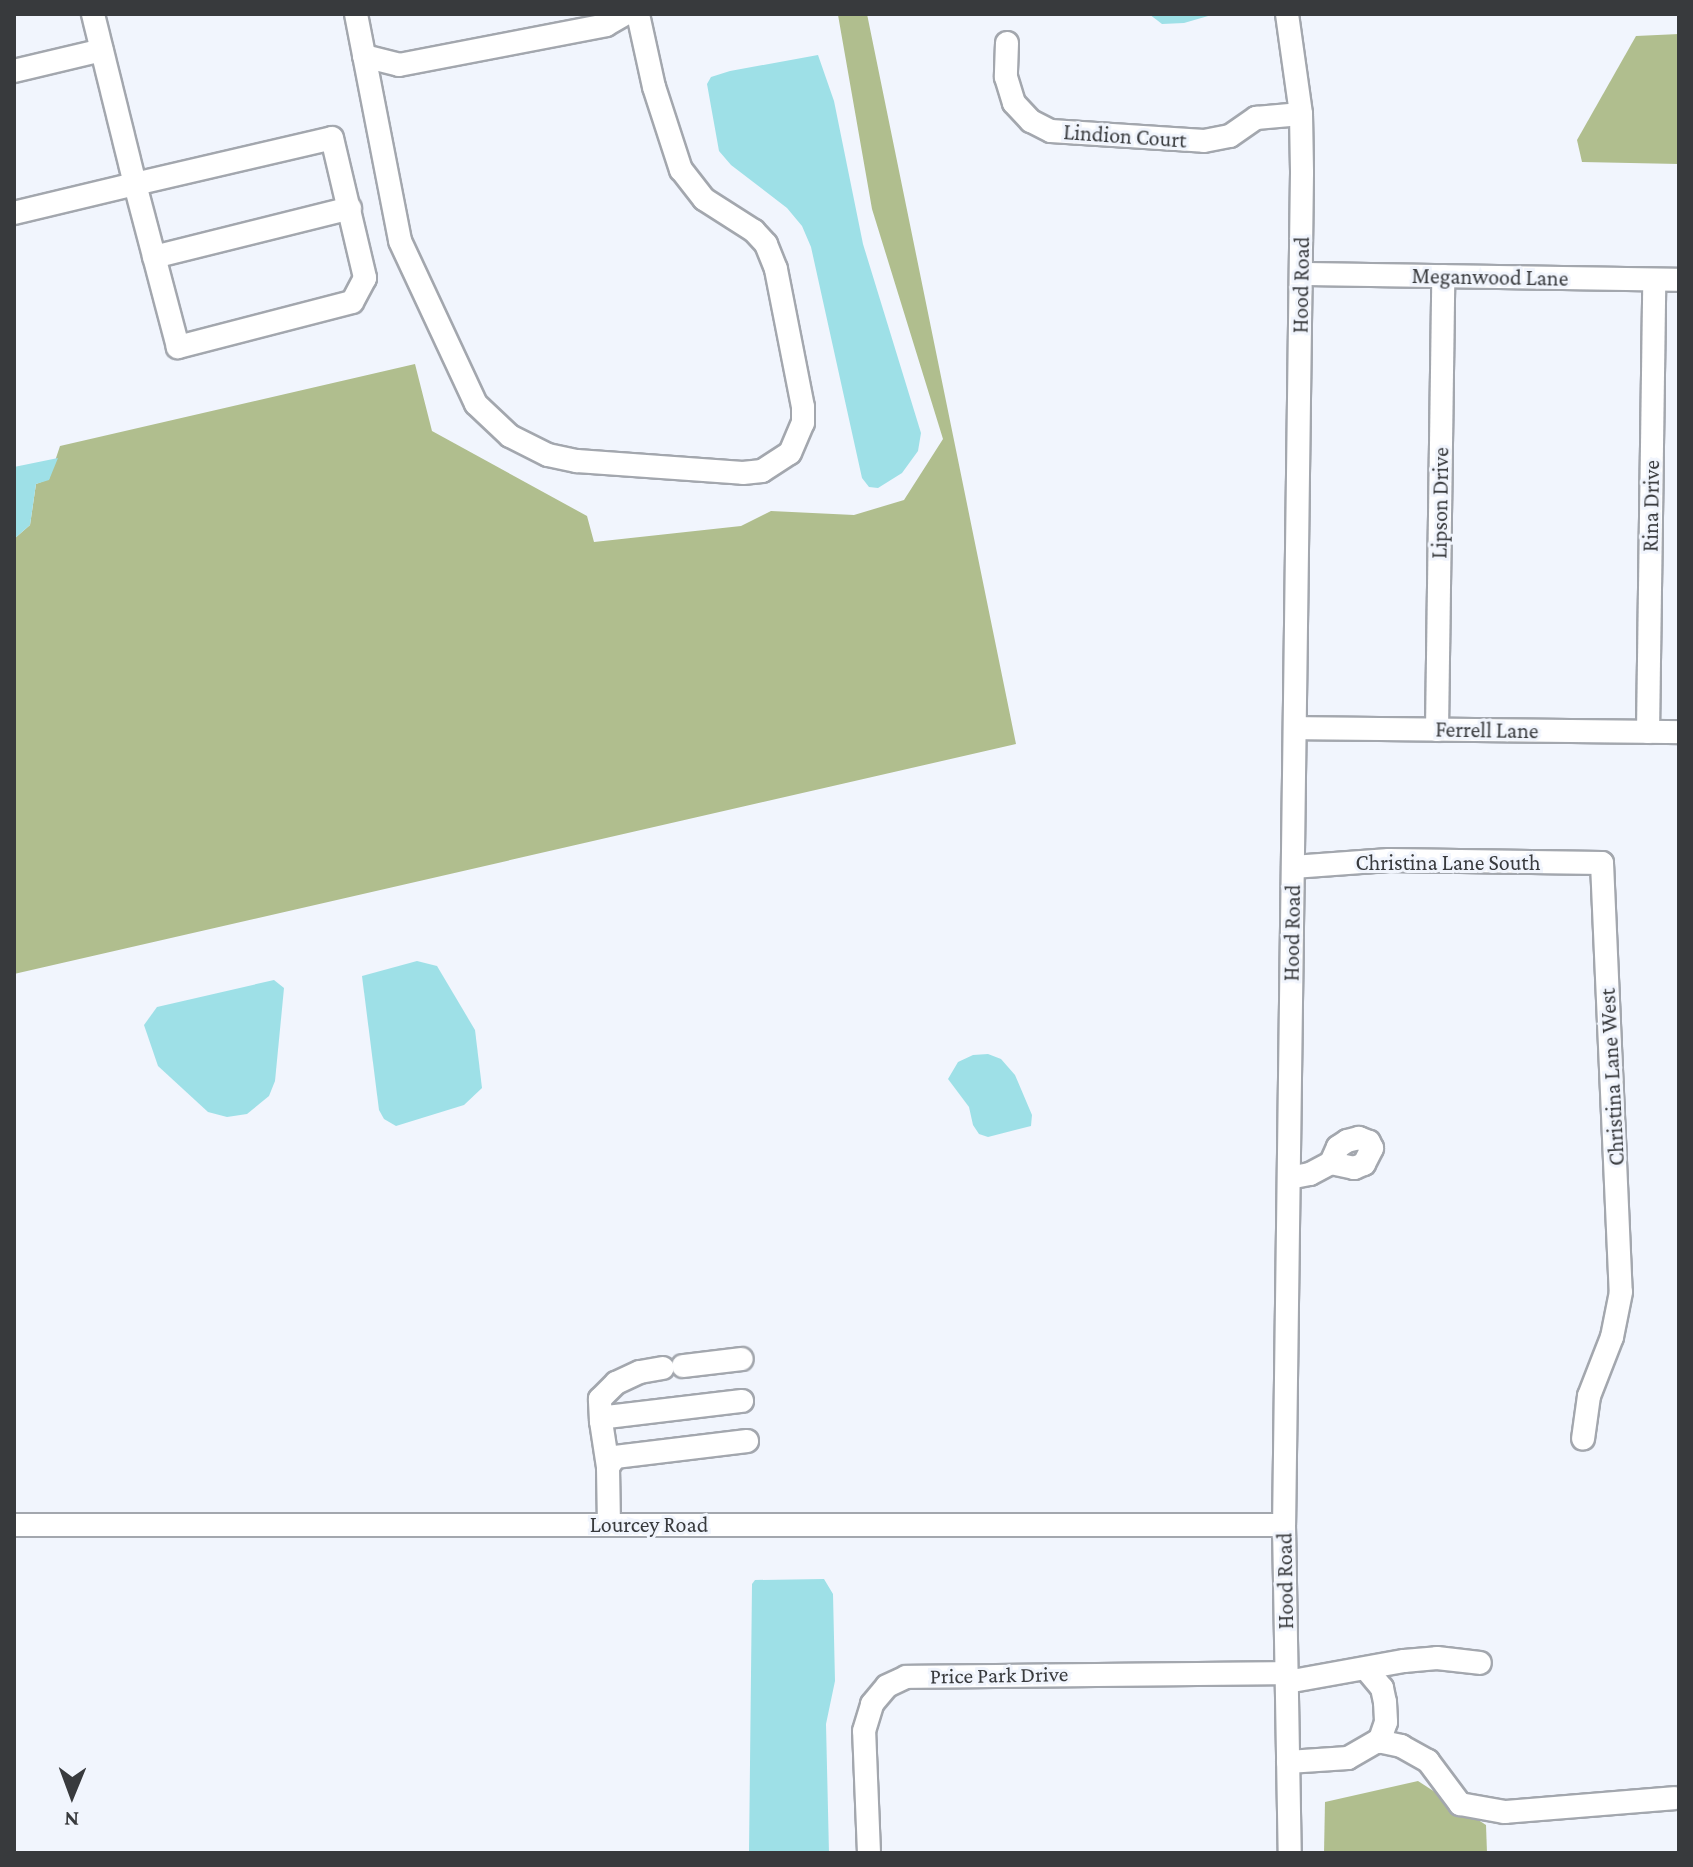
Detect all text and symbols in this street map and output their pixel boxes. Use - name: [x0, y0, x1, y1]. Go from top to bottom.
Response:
- street label: Lindion Court: [1063, 119, 1187, 153]
- street label: Hood Road: [1287, 236, 1315, 334]
- street label: Meganwood Lane: [1411, 262, 1569, 292]
- street label: Lipson Drive: [1426, 447, 1454, 559]
- street label: Rina Drive: [1637, 460, 1665, 552]
- street label: Ferrell Lane: [1435, 716, 1539, 744]
- street label: Christina Lane South: [1356, 850, 1540, 876]
- street label: Hood Road: [1278, 884, 1306, 982]
- street label: Christina Lane West: [1594, 988, 1630, 1166]
- street label: Lourcey Road: [590, 1512, 708, 1538]
- street label: Hood Road: [1271, 1532, 1299, 1630]
- street label: Price Park Drive: [930, 1661, 1068, 1689]
- north arrow: [32, 1755, 112, 1835]
- text: N: [64, 1807, 79, 1832]

